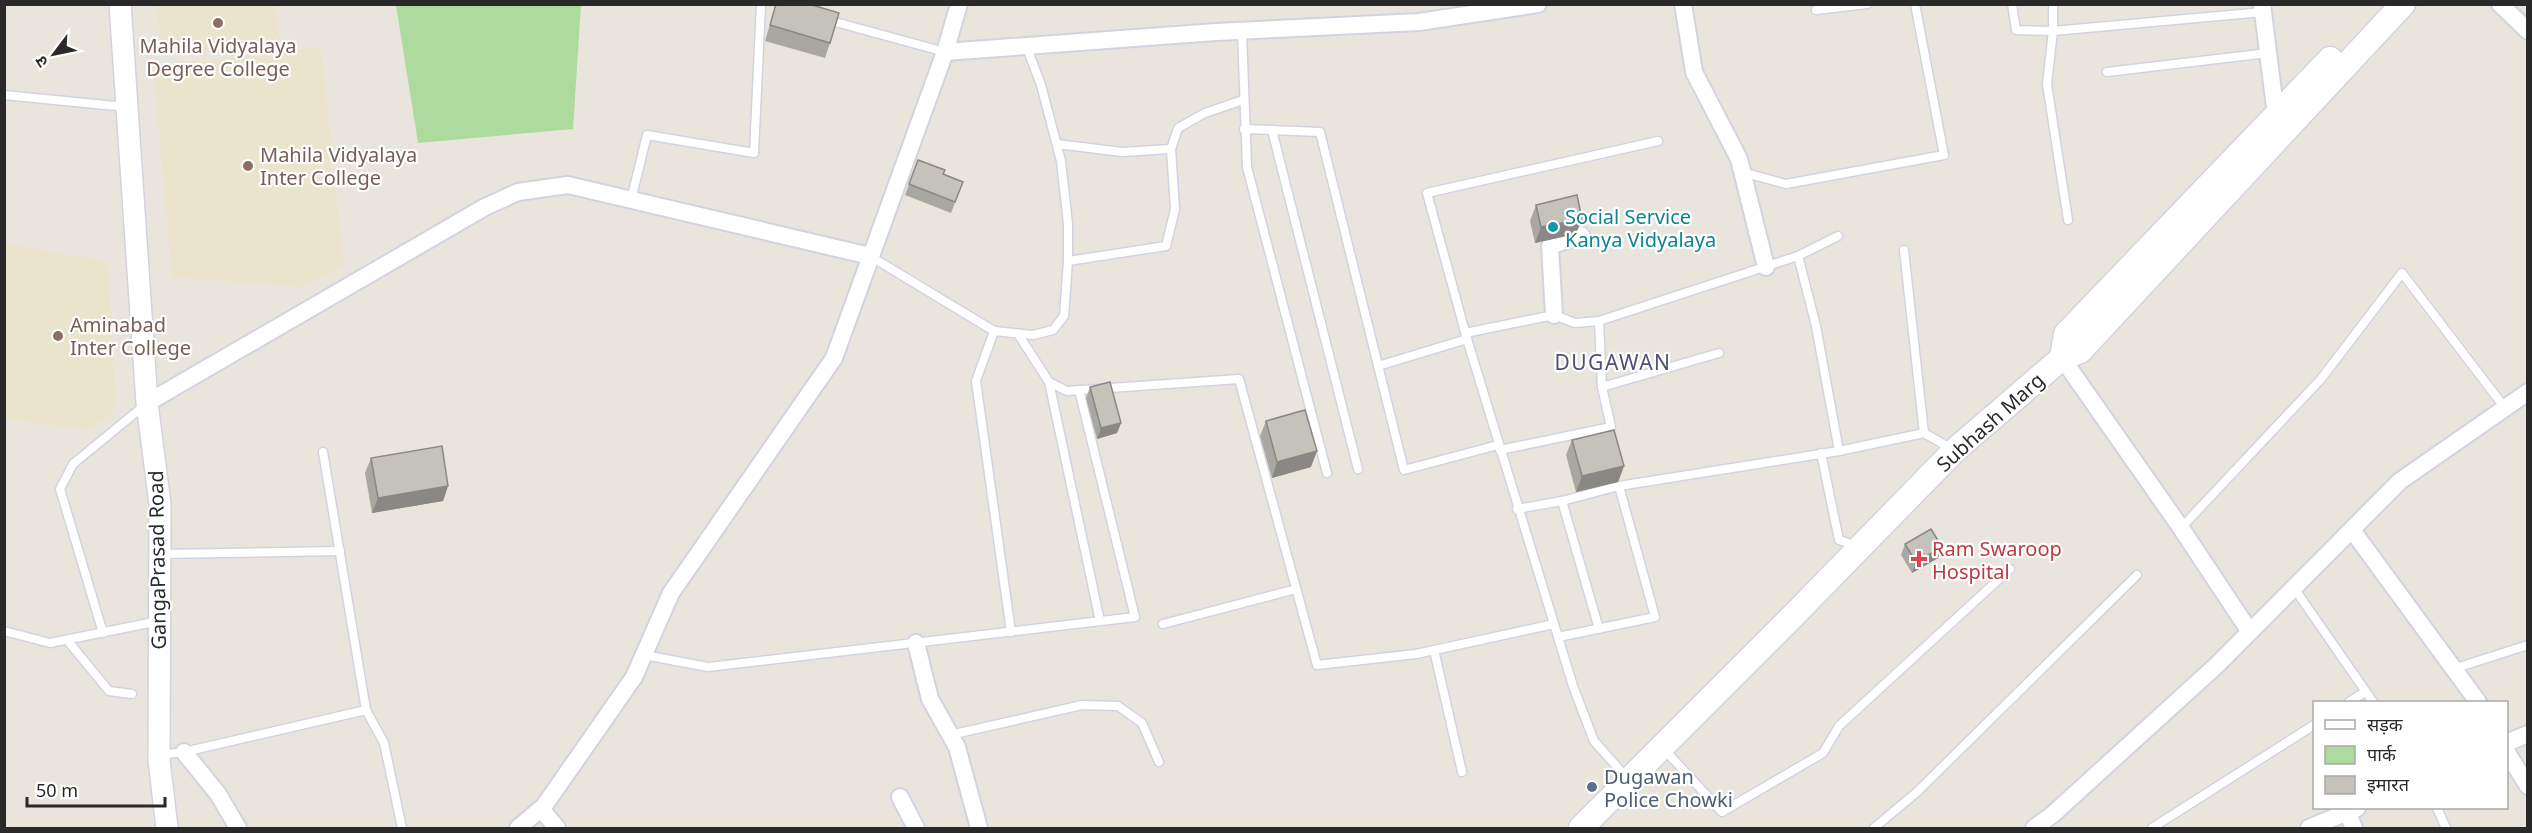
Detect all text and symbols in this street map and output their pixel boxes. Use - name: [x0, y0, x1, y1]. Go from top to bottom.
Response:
- marker: Mahila Vidyalaya Degree College: [211, 16, 225, 30]
- north arrow: [24, 24, 84, 84]
- place label: Mahila Vidyalaya Degree College: [139, 32, 297, 82]
- text: उ: [29, 52, 53, 72]
- place label: Mahila Vidyalaya Inter College: [260, 141, 417, 191]
- marker: Mahila Vidyalaya Inter College: [241, 159, 255, 173]
- place label: Social Service Kanya Vidyalaya: [1565, 203, 1716, 253]
- marker: Social Service Kanya Vidyalaya: [1546, 220, 1560, 234]
- place label: Aminabad Inter College: [70, 311, 191, 361]
- marker: Aminabad Inter College: [51, 329, 65, 343]
- district label: DUGAWAN: [1554, 348, 1672, 376]
- street label: Subhash Marg: [1930, 366, 2050, 478]
- street label: GangaPrasad Road: [142, 470, 172, 650]
- place label: Ram Swaroop Hospital: [1932, 535, 2062, 585]
- marker: Ram Swaroop Hospital: [1910, 550, 1928, 568]
- legend: [2313, 701, 2508, 809]
- text: सड़क: [2367, 712, 2404, 736]
- text: पार्क: [2367, 742, 2397, 766]
- place label: Dugawan Police Chowki: [1604, 763, 1733, 813]
- scale bar: [27, 770, 165, 808]
- text: इमारत: [2367, 772, 2410, 796]
- text: 50 m: [36, 778, 78, 802]
- marker: Dugawan Police Chowki: [1585, 780, 1599, 794]

